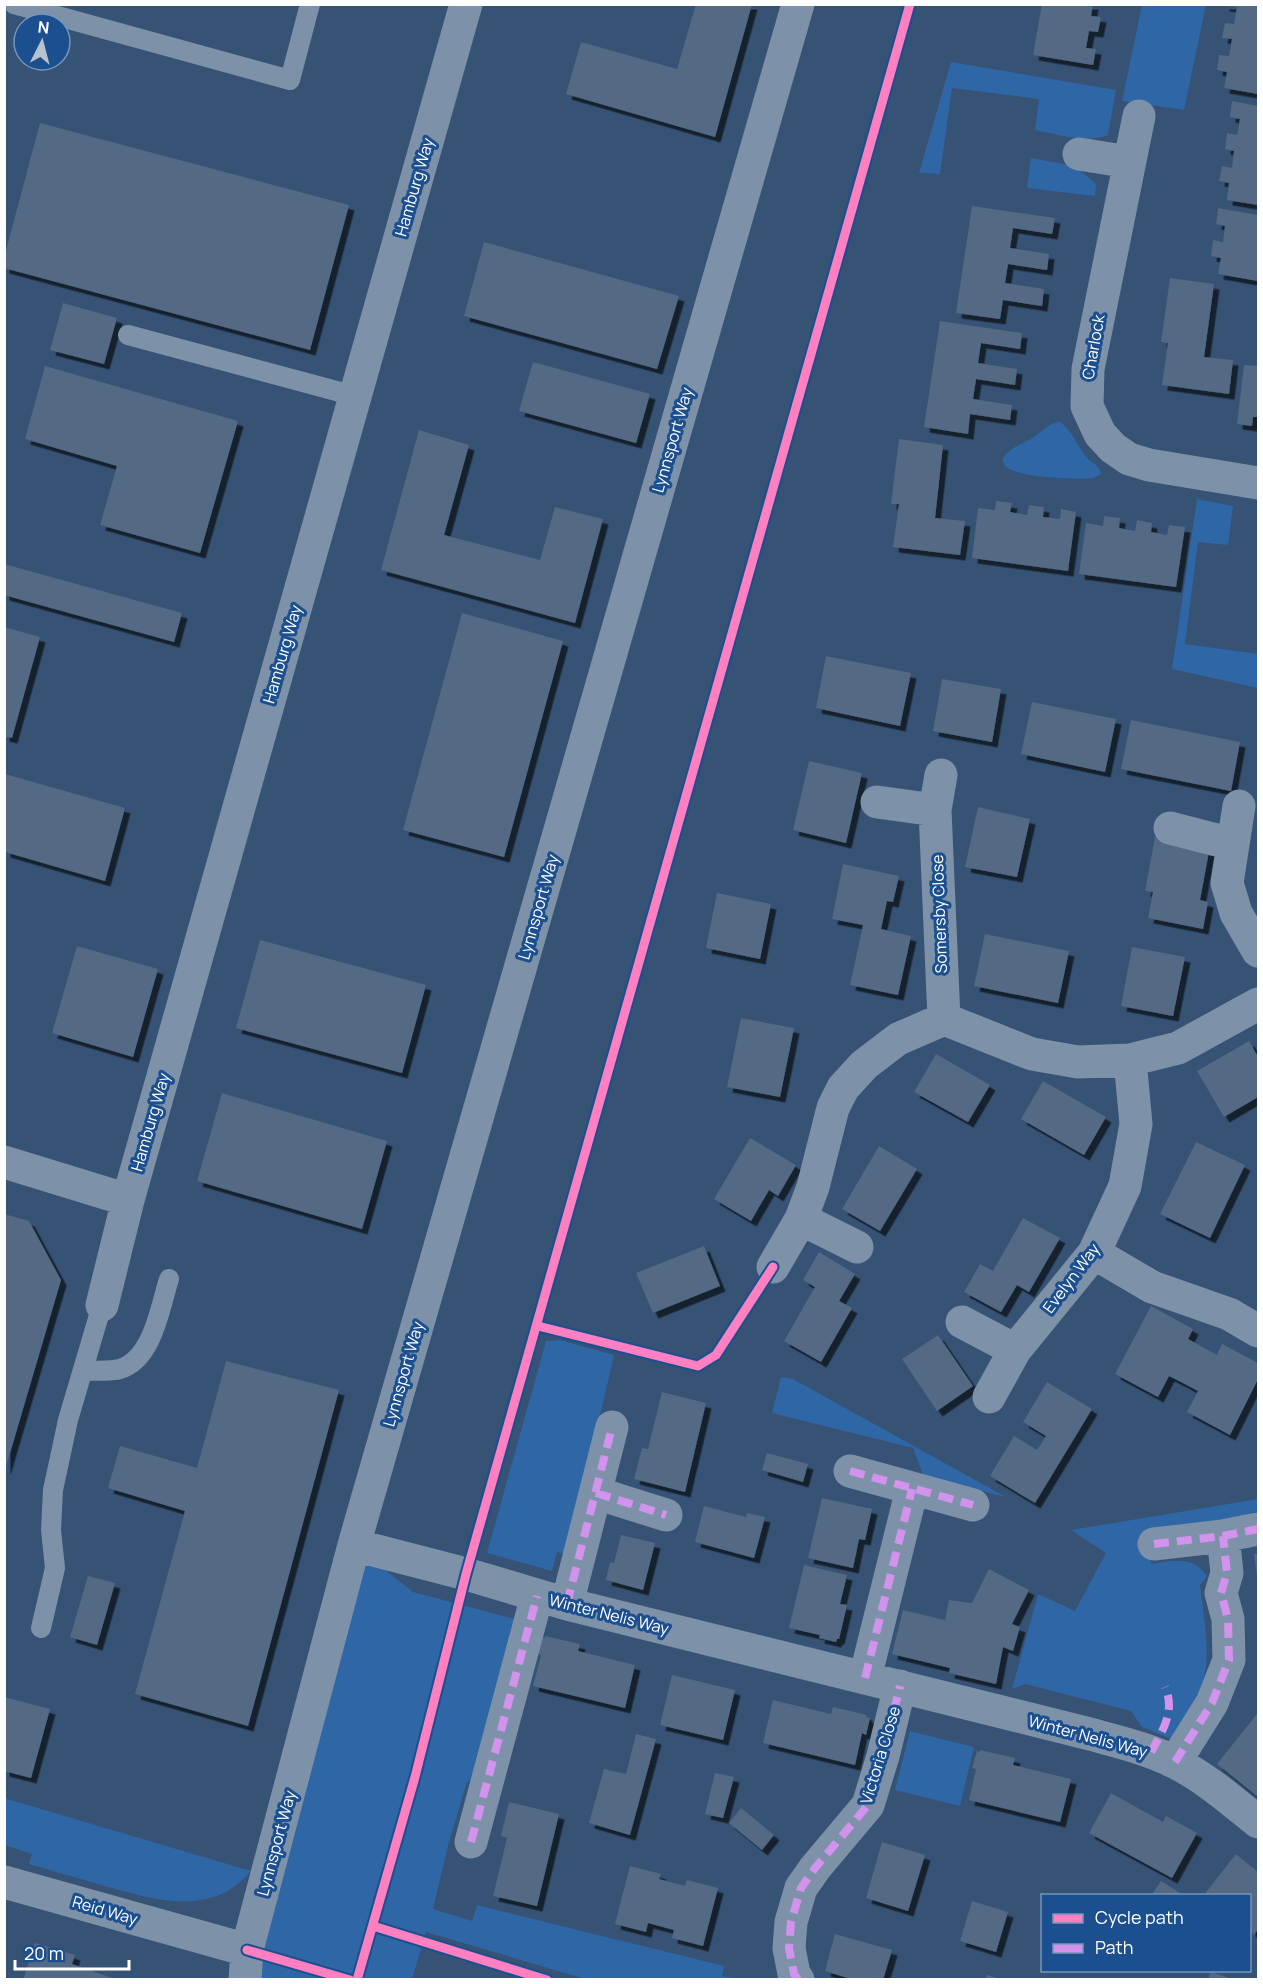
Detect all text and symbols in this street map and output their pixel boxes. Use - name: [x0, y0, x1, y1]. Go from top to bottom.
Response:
- north arrow: [12, 12, 72, 72]
- text: N: [37, 16, 50, 39]
- street label: Hamburg Way: [389, 135, 439, 239]
- street label: Charlock: [1076, 312, 1110, 381]
- street label: Lynnsport Way: [646, 384, 698, 495]
- street label: Hamburg Way: [257, 602, 307, 706]
- street label: Lynnsport Way: [512, 851, 564, 962]
- street label: Somersby Close: [926, 854, 952, 974]
- street label: Hamburg Way: [125, 1070, 175, 1174]
- street label: Evelyn Way: [1037, 1238, 1105, 1317]
- street label: Lynnsport Way: [377, 1318, 429, 1429]
- street label: Winter Nelis Way: [547, 1588, 672, 1640]
- street label: Victoria Close: [855, 1703, 905, 1807]
- street label: Winter Nelis Way: [1026, 1709, 1151, 1763]
- street label: Lynnsport Way: [251, 1787, 301, 1898]
- street label: Reid Way: [70, 1890, 141, 1930]
- legend: [1041, 1894, 1251, 1972]
- text: Cycle path: [1095, 1905, 1184, 1929]
- scale bar: [15, 1933, 129, 1971]
- text: Path: [1095, 1935, 1133, 1959]
- text: 20 m: [24, 1941, 64, 1965]

